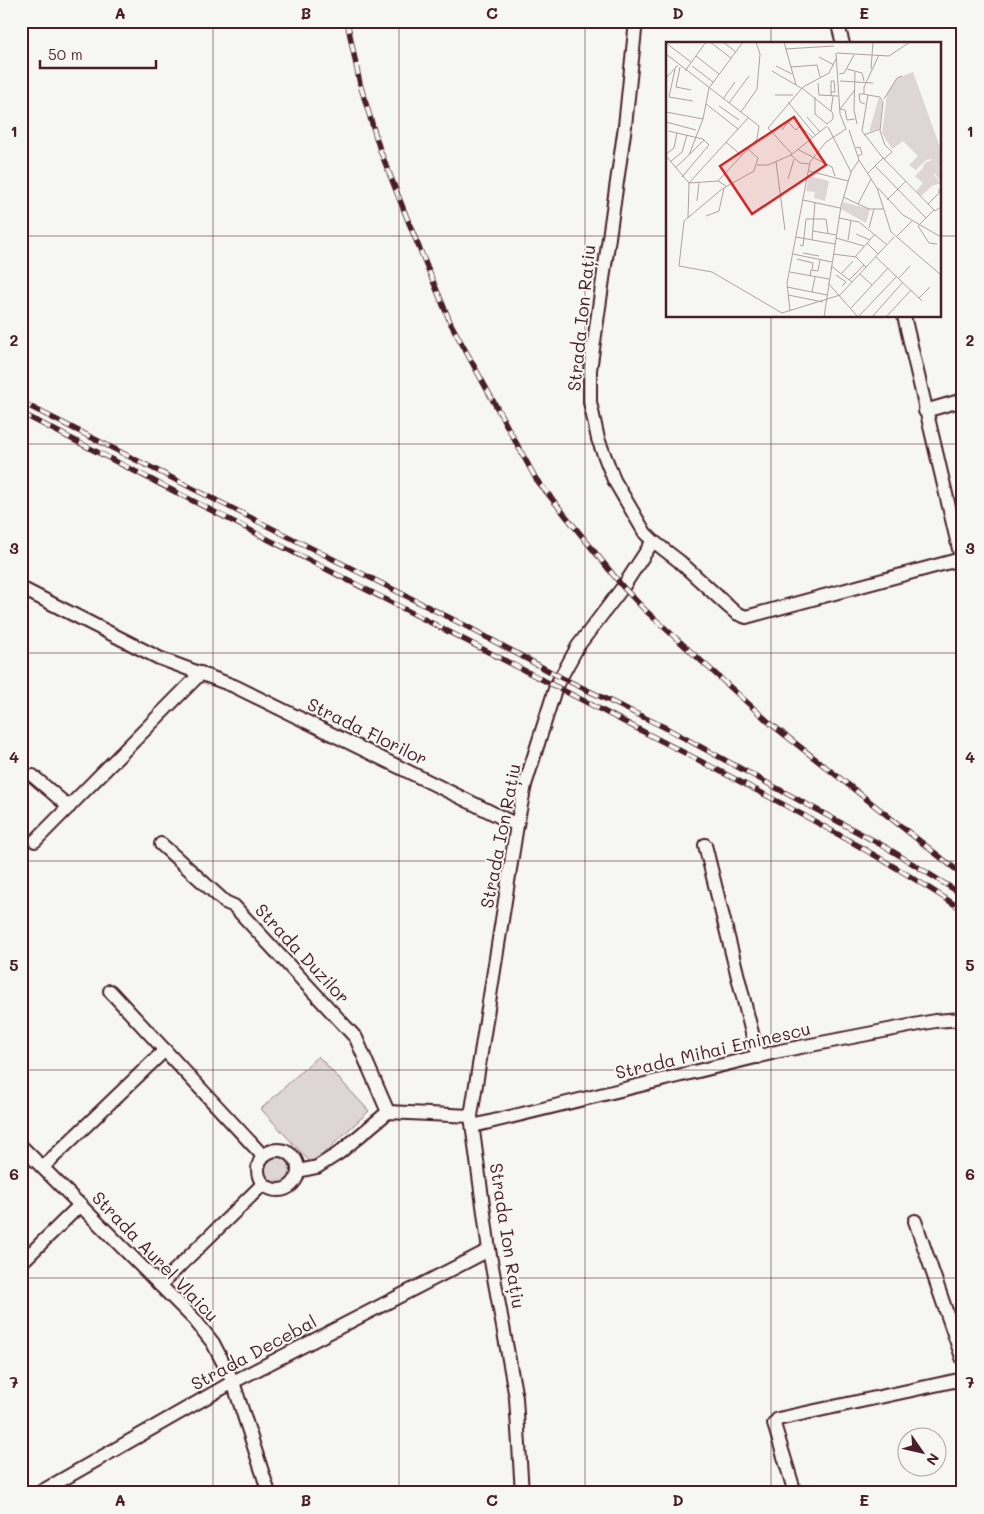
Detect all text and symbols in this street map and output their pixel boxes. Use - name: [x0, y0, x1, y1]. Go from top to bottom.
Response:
- text: A: [114, 2, 126, 23]
- text: B: [301, 2, 311, 23]
- text: C: [486, 2, 498, 23]
- text: D: [672, 2, 684, 23]
- text: E: [859, 2, 869, 23]
- scale bar: [40, 38, 156, 70]
- inset map: [666, 42, 942, 318]
- text: 50 m: [48, 44, 83, 64]
- text: 1: [10, 120, 18, 141]
- text: 1: [966, 120, 974, 141]
- street label: Strada Ion Rațiu: [561, 244, 601, 392]
- text: 2: [10, 329, 19, 350]
- text: 2: [966, 329, 975, 350]
- text: 3: [9, 537, 19, 558]
- text: 3: [965, 537, 975, 558]
- street label: Strada Florilor: [303, 692, 431, 771]
- text: 4: [9, 746, 19, 767]
- text: 4: [965, 746, 975, 767]
- street label: Strada Ion Rațiu: [474, 761, 526, 910]
- street label: Strada Duzilor: [250, 898, 355, 1009]
- text: 5: [9, 954, 19, 975]
- text: 5: [965, 954, 975, 975]
- street label: Strada Mihai Eminescu: [613, 1016, 813, 1084]
- street label: Strada Ion Rațiu: [485, 1161, 531, 1310]
- text: 6: [9, 1163, 19, 1184]
- text: 6: [965, 1163, 975, 1184]
- street label: Strada Aurel Vlaicu: [87, 1186, 224, 1327]
- street label: Strada Decebal: [186, 1309, 321, 1395]
- text: 7: [10, 1371, 19, 1392]
- text: 7: [966, 1371, 975, 1392]
- north arrow: [896, 1426, 946, 1476]
- text: N: [922, 1450, 944, 1469]
- text: A: [114, 1489, 126, 1510]
- text: B: [301, 1489, 311, 1510]
- text: C: [486, 1489, 498, 1510]
- text: D: [672, 1489, 684, 1510]
- text: E: [859, 1489, 869, 1510]

